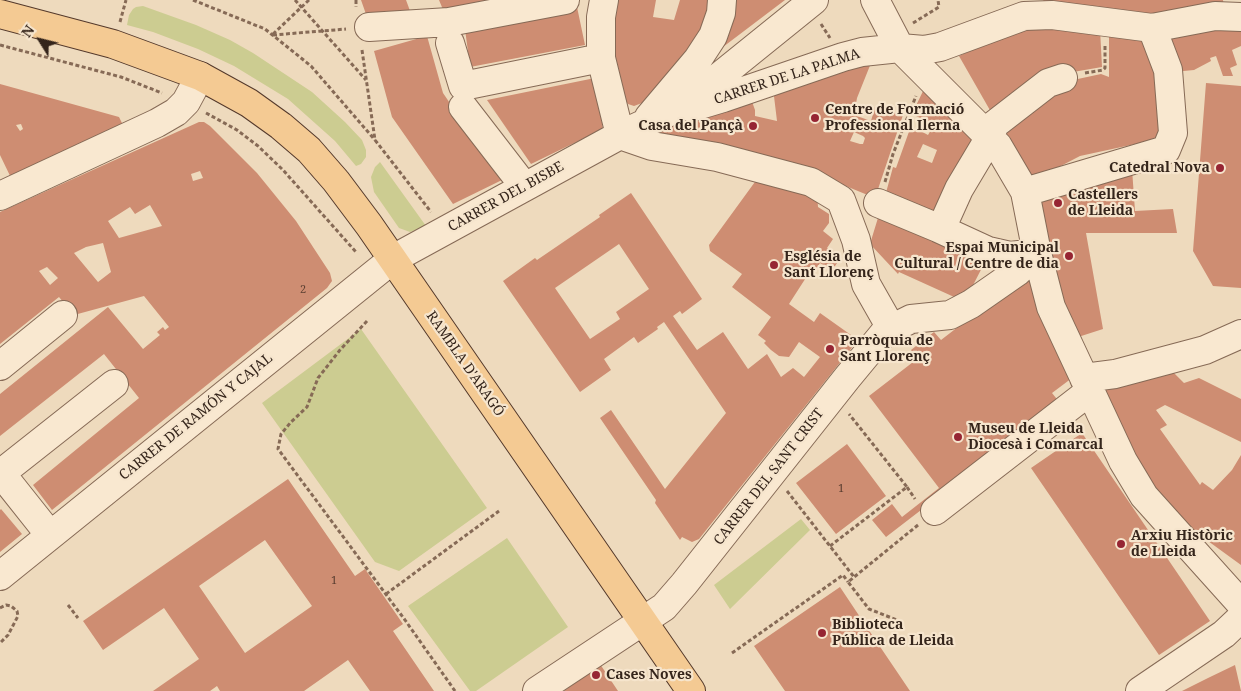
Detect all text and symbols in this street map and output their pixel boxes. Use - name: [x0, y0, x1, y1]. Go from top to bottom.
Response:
- north arrow: [15, 15, 65, 65]
- text: N: [17, 21, 38, 41]
- street label: CARRER DE LA PALMA: [712, 45, 862, 109]
- place label: Centre de Formació Professional Ilerna: [825, 102, 964, 134]
- marker: Centre de Formació Professional Ilerna: [809, 112, 821, 124]
- place label: Casa del Pançà: [638, 118, 743, 134]
- marker: Casa del Pançà: [747, 120, 759, 132]
- street label: CARRER DEL BISBE: [445, 158, 567, 236]
- place label: Catedral Nova: [1109, 160, 1210, 176]
- marker: Catedral Nova: [1214, 162, 1226, 174]
- place label: Castellers de Lleida: [1068, 187, 1138, 220]
- marker: Castellers de Lleida: [1052, 197, 1064, 209]
- place label: Espai Municipal Cultural / Centre de dia: [894, 240, 1059, 272]
- place label: Església de Sant Llorenç: [784, 249, 874, 282]
- marker: Espai Municipal Cultural / Centre de dia: [1063, 250, 1075, 262]
- marker: Església de Sant Llorenç: [768, 259, 780, 271]
- house number: 2: [300, 283, 306, 297]
- street label: RAMBLA D'ARAGÓ: [422, 308, 508, 420]
- place label: Parròquia de Sant Llorenç: [840, 333, 933, 366]
- marker: Parròquia de Sant Llorenç: [824, 343, 836, 355]
- street label: CARRER DE RAMÓN Y CAJAL: [116, 350, 276, 484]
- street label: CARRER DEL SANT CRIST: [710, 405, 828, 549]
- place label: Museu de Lleida Diocesà i Comarcal: [968, 421, 1103, 454]
- marker: Museu de Lleida Diocesà i Comarcal: [952, 431, 964, 443]
- house number: 1: [838, 482, 844, 496]
- place label: Arxiu Històric de Lleida: [1131, 528, 1233, 560]
- marker: Arxiu Històric de Lleida: [1115, 538, 1127, 550]
- house number: 1: [331, 574, 337, 588]
- place label: Biblioteca Pública de Lleida: [832, 617, 954, 650]
- marker: Biblioteca Pública de Lleida: [816, 627, 828, 639]
- place label: Cases Noves: [606, 667, 692, 683]
- marker: Cases Noves: [590, 669, 602, 681]

